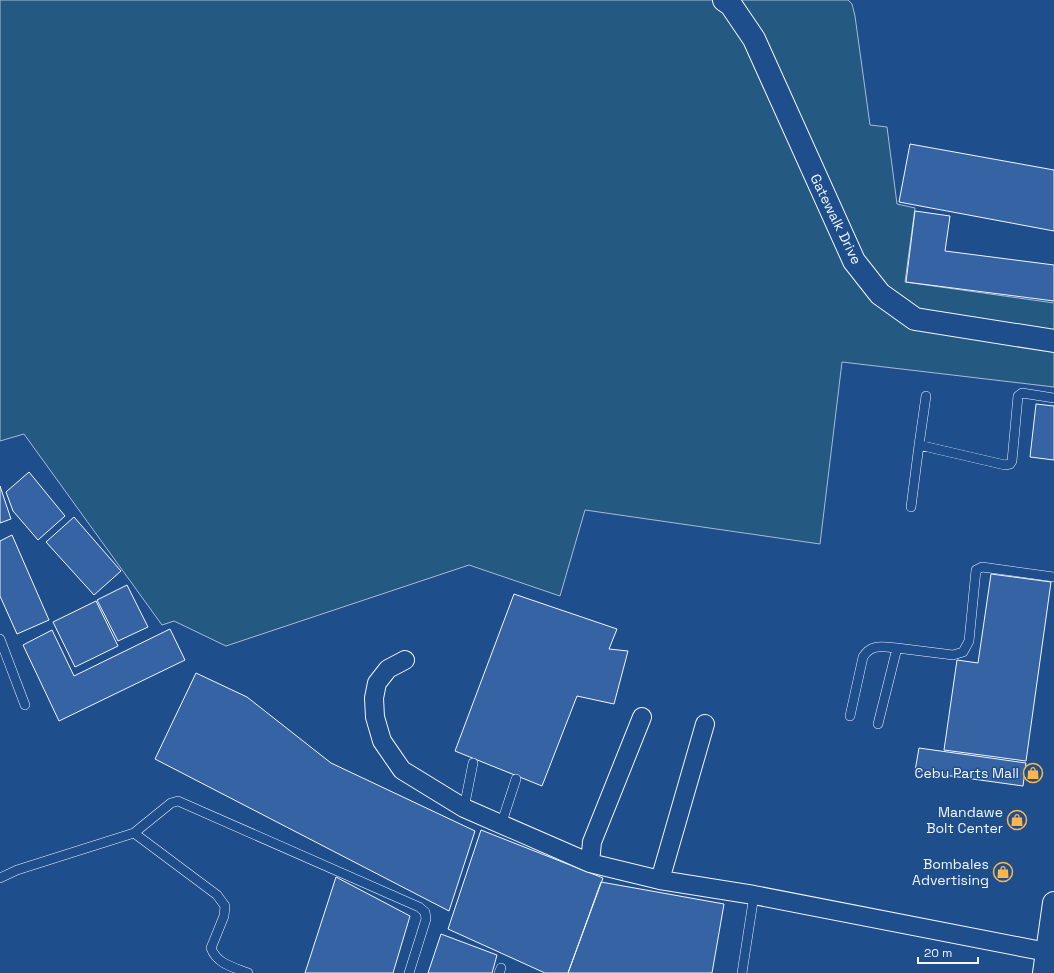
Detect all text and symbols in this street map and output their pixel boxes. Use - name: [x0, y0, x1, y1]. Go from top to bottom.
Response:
- street label: Gatewalk Drive: [806, 171, 866, 267]
- shop icon: Cebu Parts Mall: [1022, 762, 1044, 784]
- place label: Cebu Parts Mall: [915, 764, 1019, 782]
- place label: Mandawe Bolt Center: [926, 803, 1003, 837]
- shop icon: Mandawe Bolt Center: [1006, 809, 1028, 831]
- place label: Bombales Advertising: [912, 855, 989, 889]
- shop icon: Bombales Advertising: [992, 861, 1014, 883]
- scale bar: [918, 939, 978, 965]
- text: 20 m: [924, 945, 952, 961]

